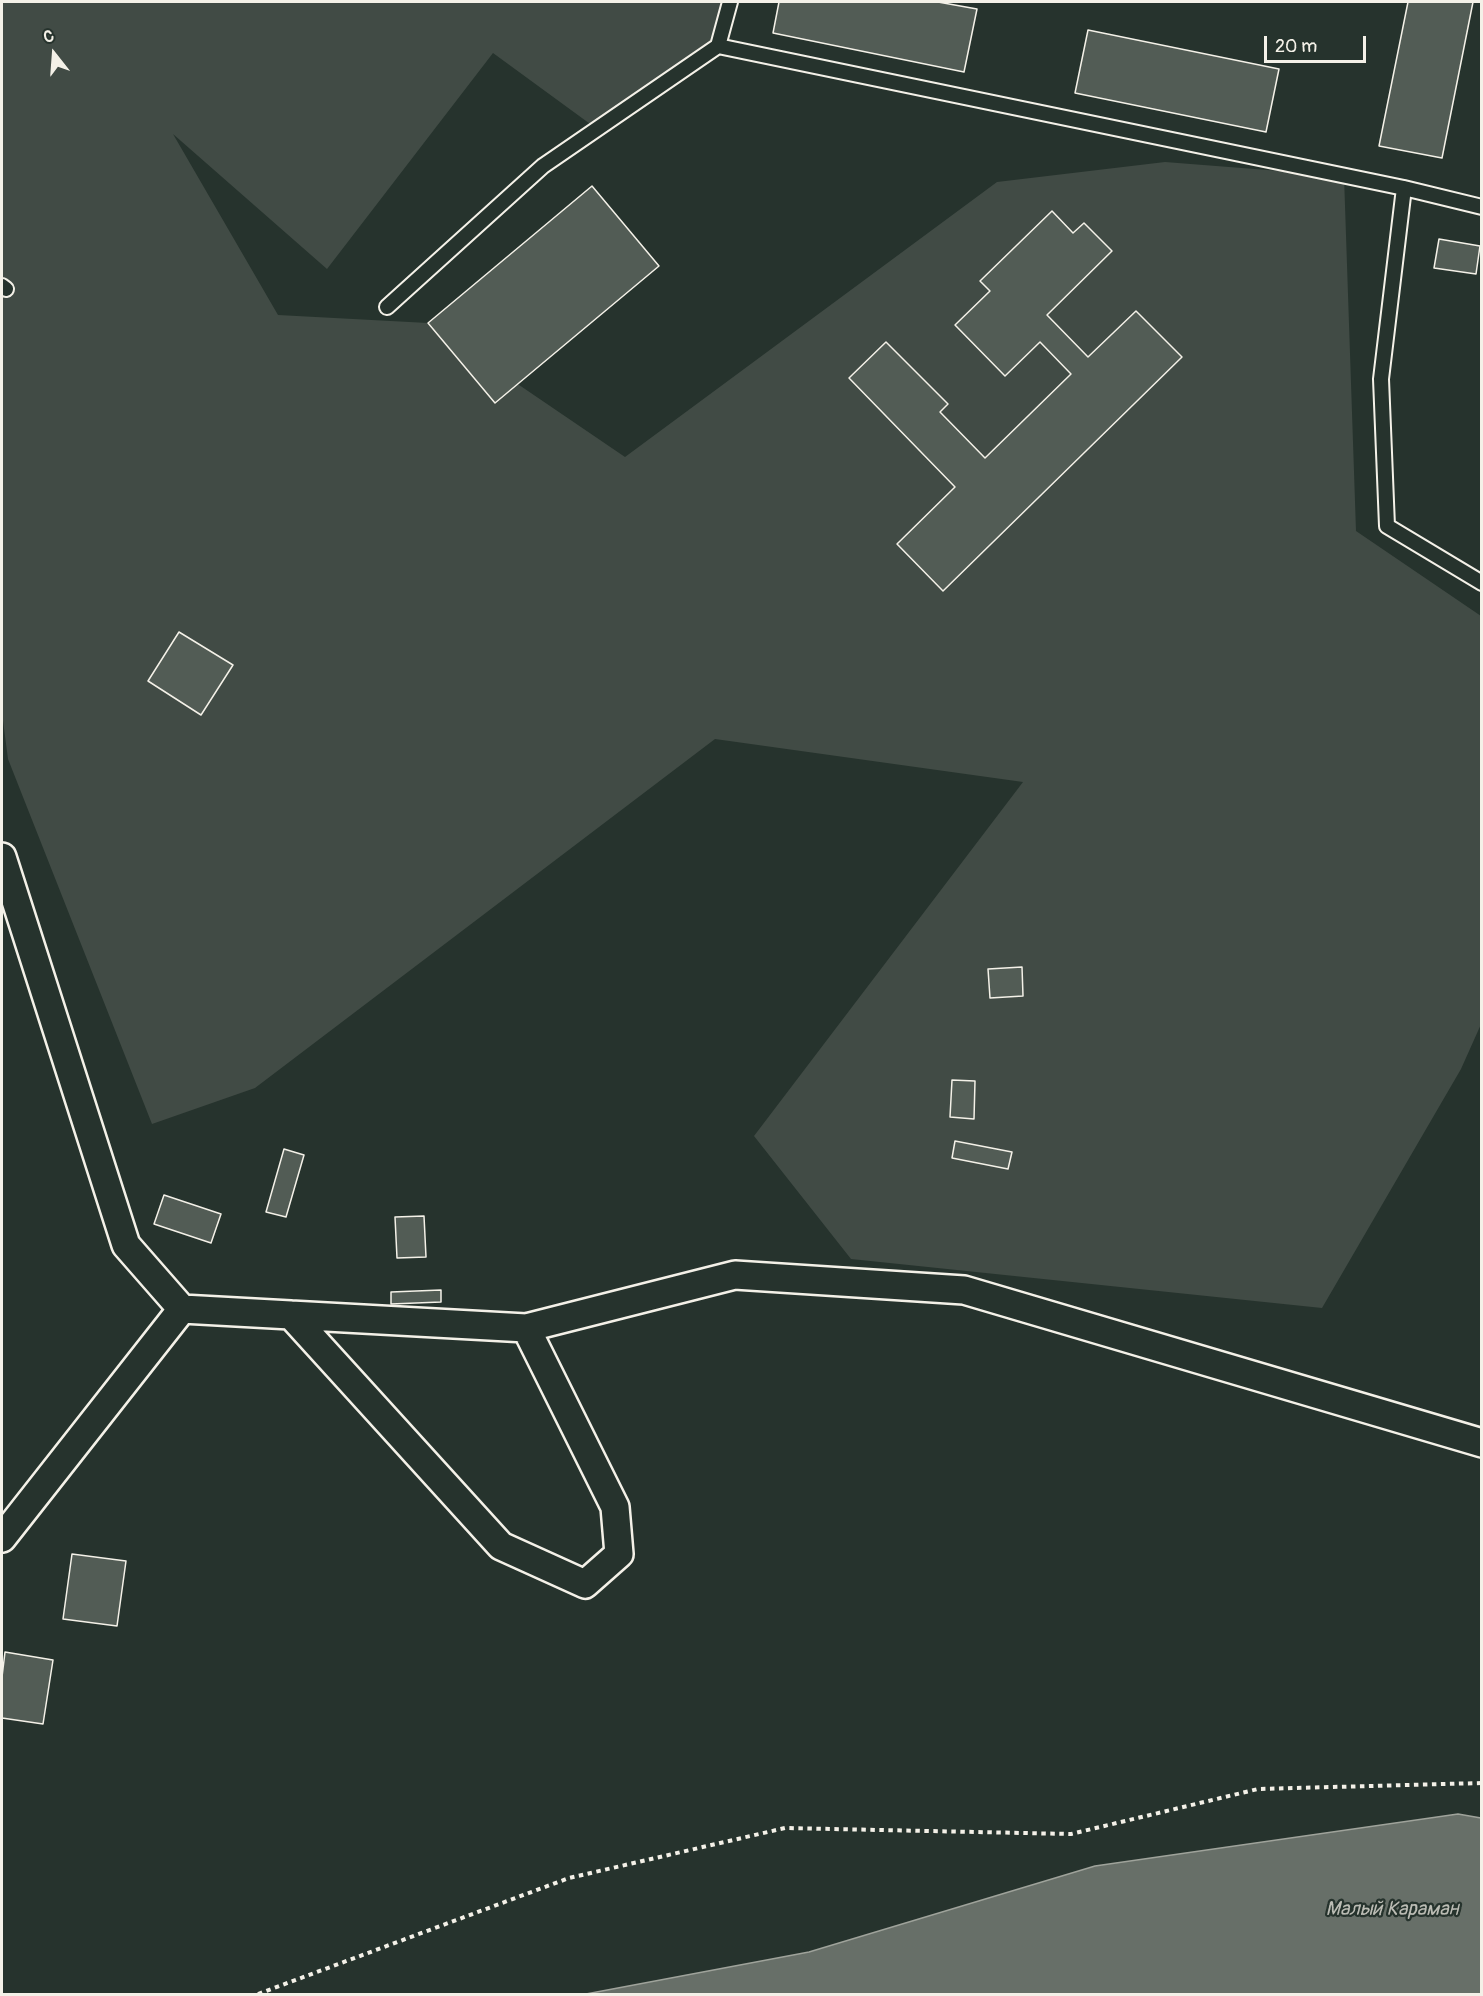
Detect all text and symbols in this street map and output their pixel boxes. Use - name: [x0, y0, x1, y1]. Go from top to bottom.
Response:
- north arrow: [24, 24, 84, 84]
- scale bar: [1267, 24, 1369, 62]
- text: С: [41, 26, 56, 48]
- text: 20 m: [1275, 35, 1317, 58]
- water label: Малый Караман: [1325, 1898, 1459, 1922]

